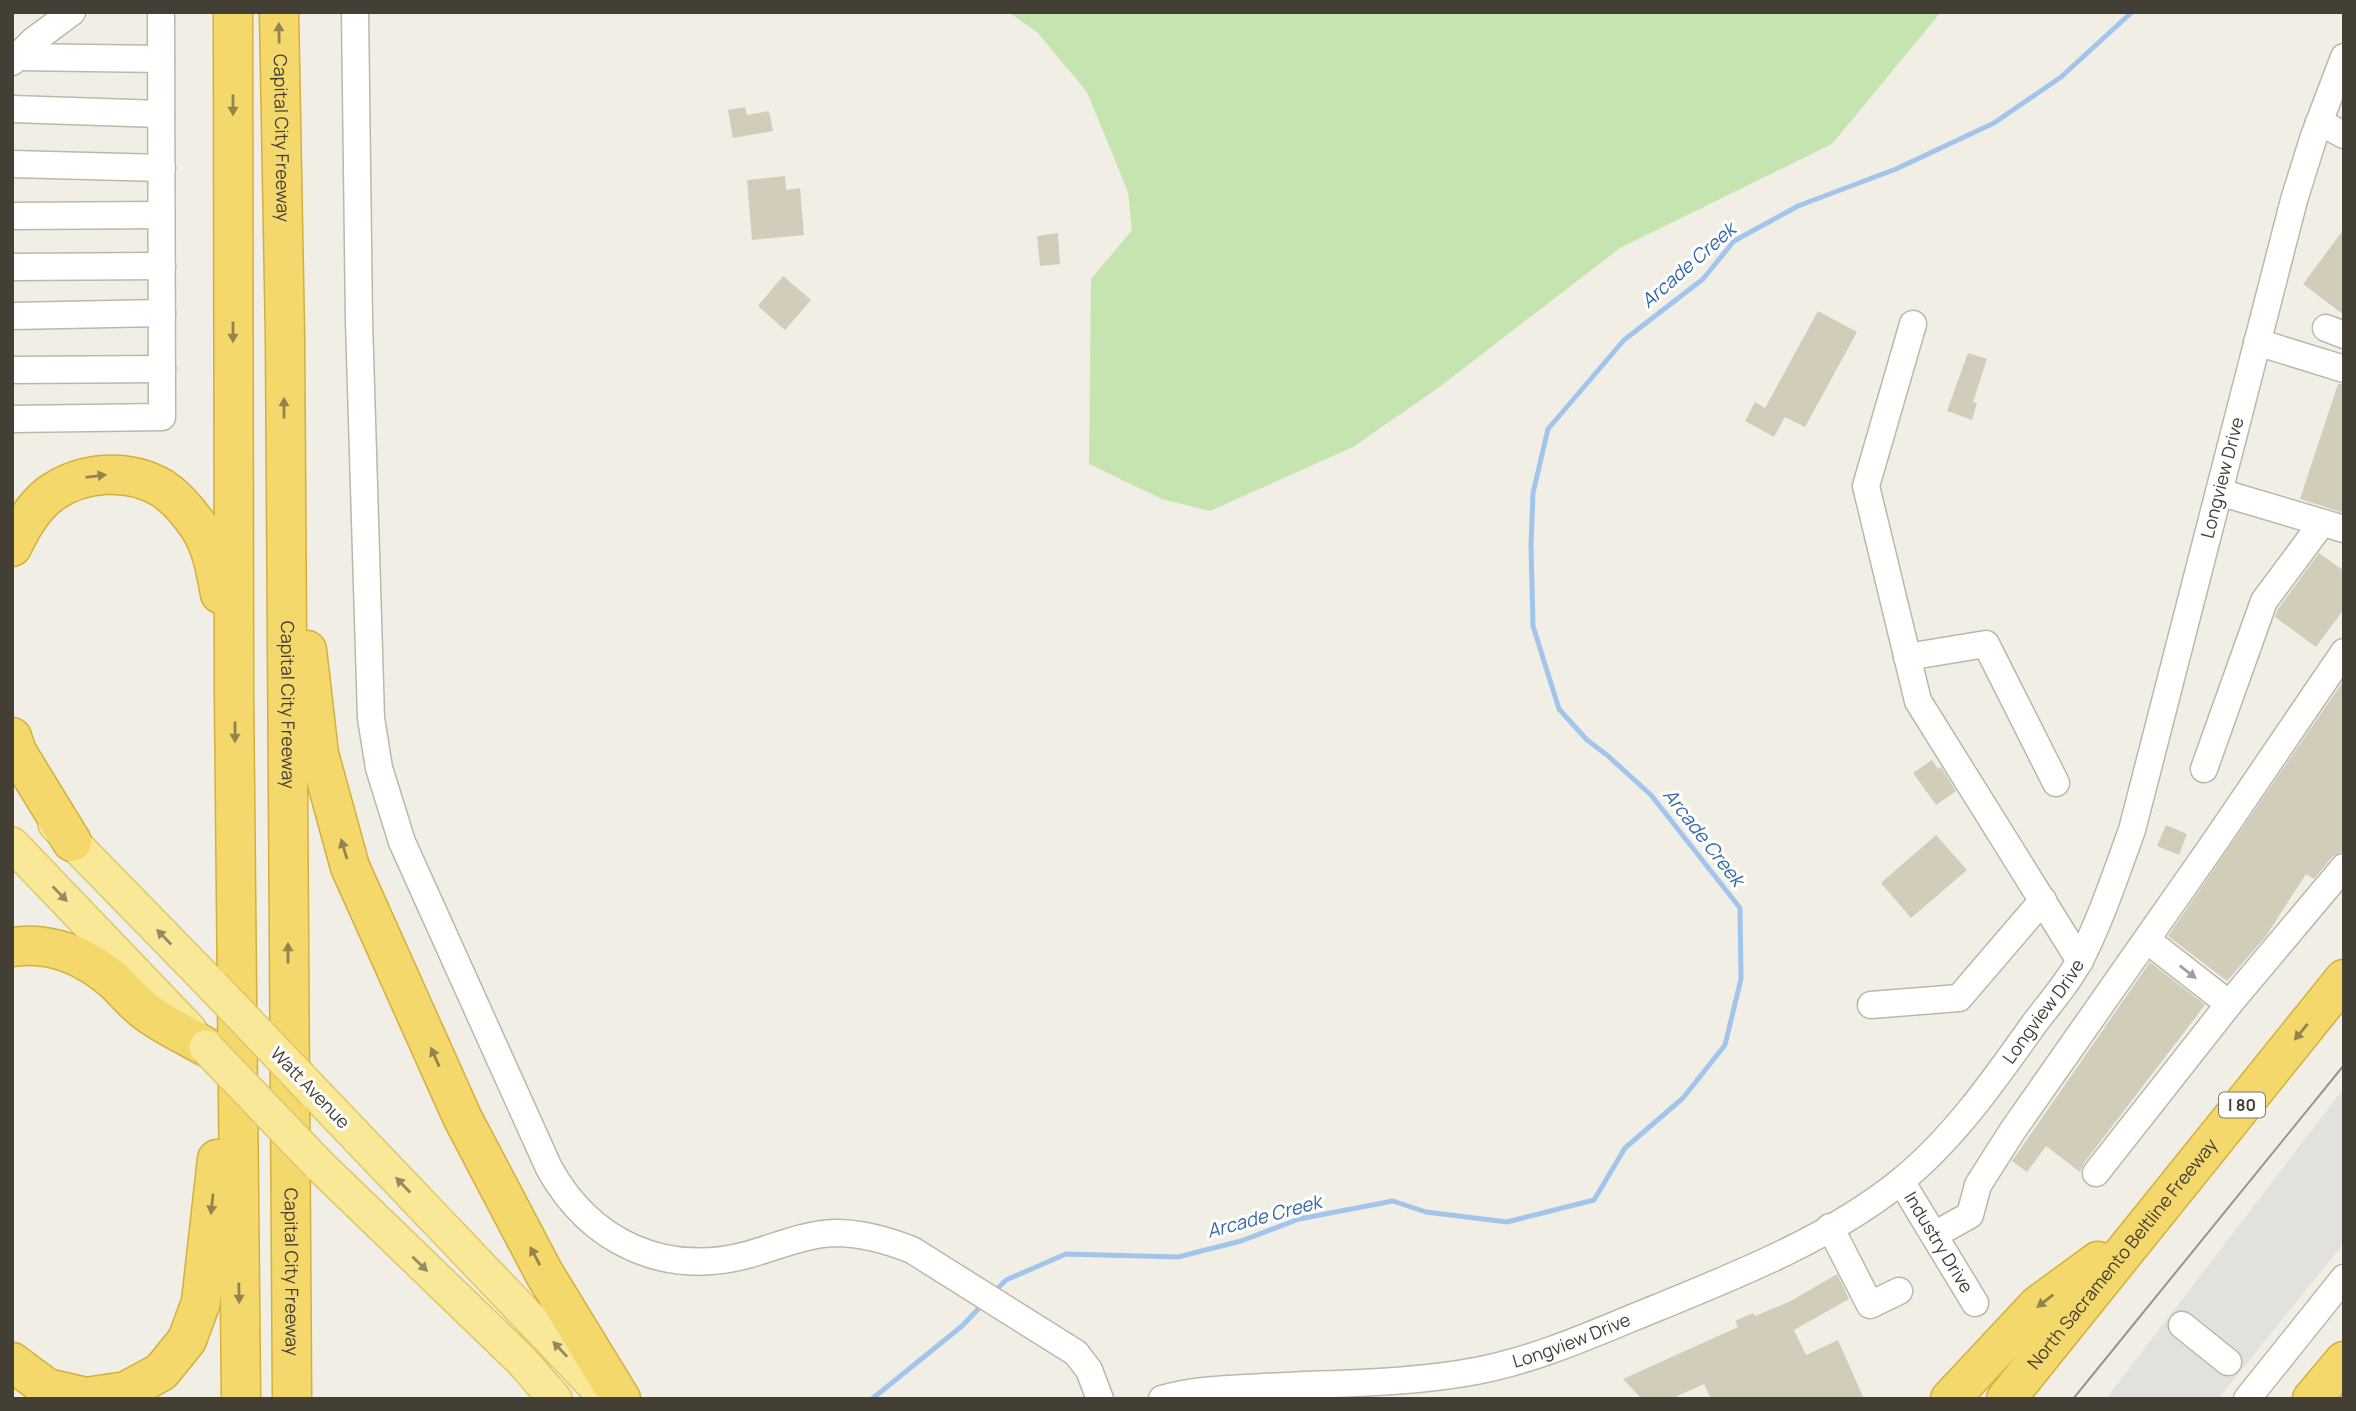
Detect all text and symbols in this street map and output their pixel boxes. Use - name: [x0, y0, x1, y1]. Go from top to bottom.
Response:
- one-way arrow: [273, 22, 285, 44]
- street label: Capital City Freeway: [269, 54, 296, 223]
- one-way arrow: [227, 94, 239, 116]
- water label: Arcade Creek: [1635, 215, 1743, 313]
- one-way arrow: [227, 322, 239, 344]
- one-way arrow: [278, 396, 290, 418]
- street label: Longview Drive: [2195, 414, 2249, 541]
- one-way arrow: [85, 471, 107, 482]
- street label: Capital City Freeway: [276, 621, 301, 790]
- one-way arrow: [229, 721, 240, 743]
- water label: Arcade Creek: [1658, 783, 1752, 893]
- one-way arrow: [339, 838, 349, 859]
- one-way arrow: [51, 885, 67, 902]
- one-way arrow: [156, 928, 173, 945]
- one-way arrow: [282, 942, 294, 964]
- street label: Longview Drive: [1997, 954, 2089, 1068]
- one-way arrow: [2178, 964, 2196, 979]
- one-way arrow: [2294, 1023, 2309, 1040]
- street label: Watt Avenue: [266, 1041, 356, 1133]
- one-way arrow: [429, 1047, 441, 1067]
- road number: I 80: [2219, 1092, 2265, 1118]
- street label: North Sacramento Beltline Freeway: [2022, 1133, 2222, 1374]
- one-way arrow: [394, 1176, 411, 1193]
- street label: Industry Drive: [1899, 1187, 1979, 1297]
- street label: Capital City Freeway: [280, 1188, 305, 1357]
- water label: Arcade Creek: [1204, 1188, 1327, 1244]
- one-way arrow: [206, 1193, 217, 1215]
- one-way arrow: [530, 1246, 542, 1266]
- one-way arrow: [411, 1256, 428, 1272]
- one-way arrow: [233, 1282, 245, 1304]
- one-way arrow: [2036, 1293, 2054, 1307]
- street label: Longview Drive: [1509, 1307, 1634, 1373]
- one-way arrow: [553, 1341, 569, 1358]

